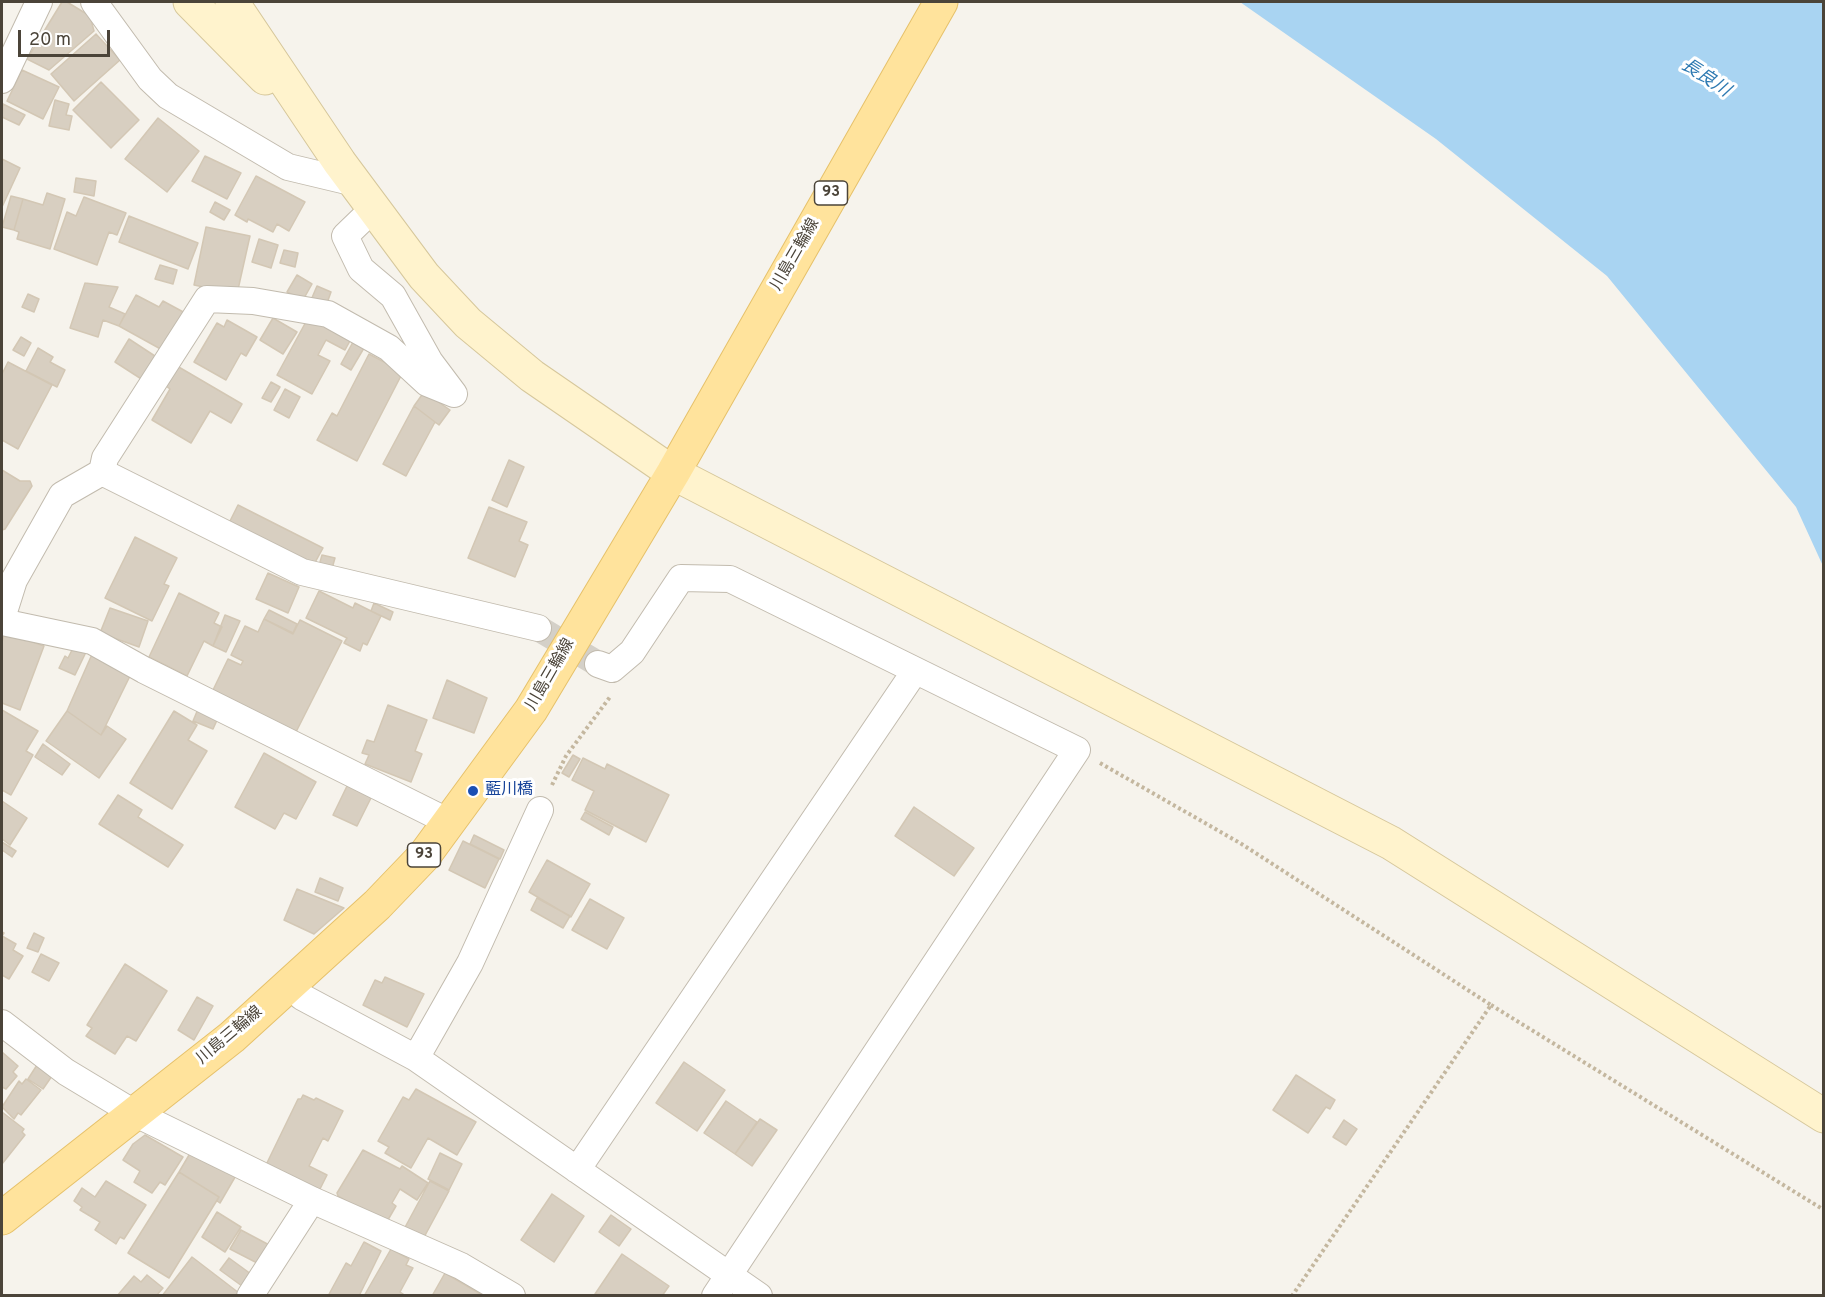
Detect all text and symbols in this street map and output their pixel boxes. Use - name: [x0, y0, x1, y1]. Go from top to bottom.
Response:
- scale bar: [21, 18, 112, 56]
- text: 20 m: [29, 29, 71, 52]
- water label: 長良川: [1676, 55, 1734, 103]
- road number: 93: [814, 181, 848, 205]
- street label: 川島三輪線: [768, 216, 824, 294]
- street label: 川島三輪線: [523, 636, 579, 714]
- place label: 藍川橋: [485, 781, 533, 801]
- marker: 藍川橋: [466, 784, 480, 798]
- road number: 93: [408, 843, 440, 867]
- street label: 川島三輪線: [193, 1003, 267, 1069]

